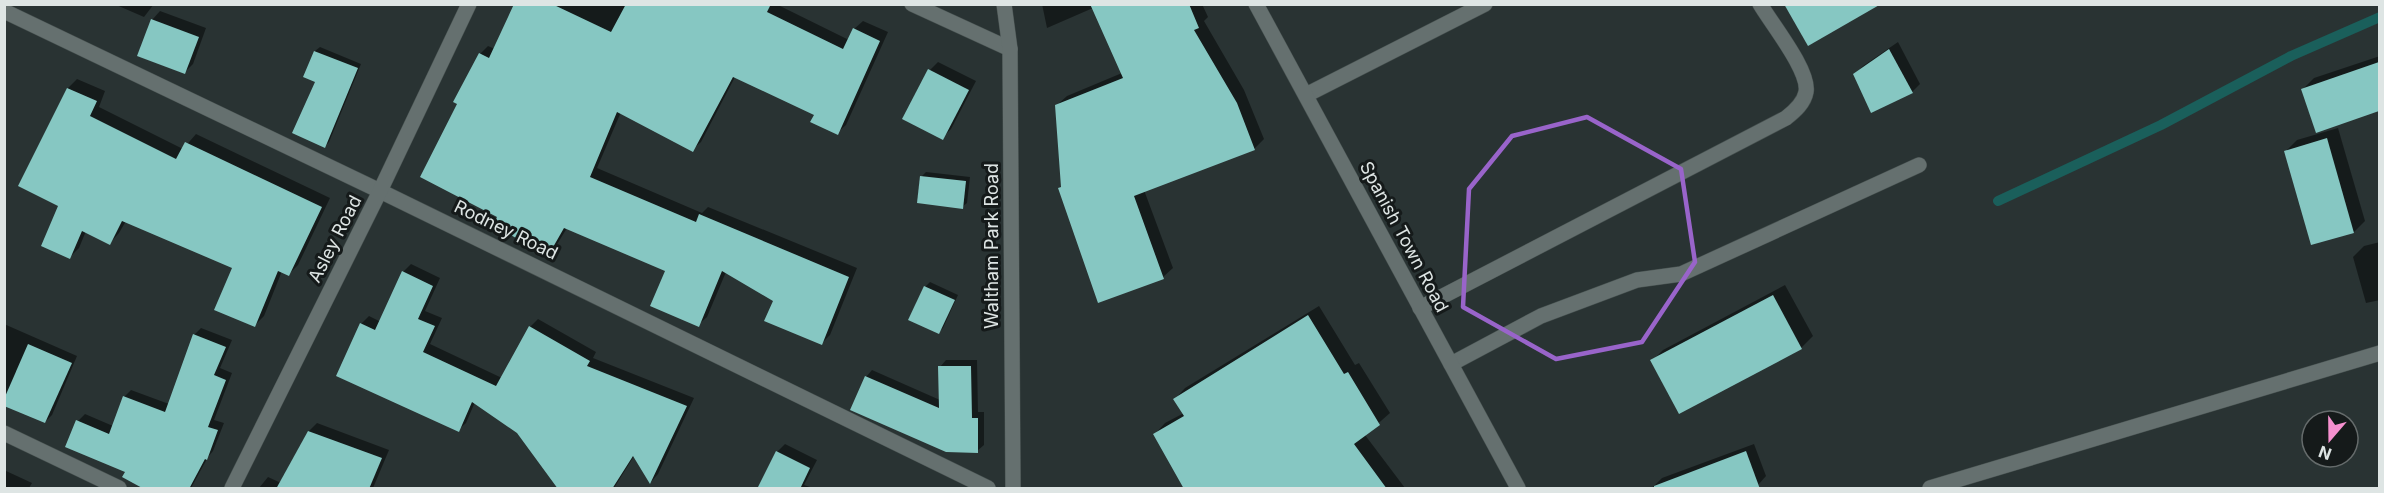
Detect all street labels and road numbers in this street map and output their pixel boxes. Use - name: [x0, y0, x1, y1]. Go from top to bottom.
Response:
- street label: Spanish Town Road: [1356, 158, 1453, 316]
- street label: Waltham Park Road: [981, 163, 1002, 329]
- street label: Asley Road: [304, 192, 365, 286]
- street label: Rodney Road: [451, 195, 561, 264]

